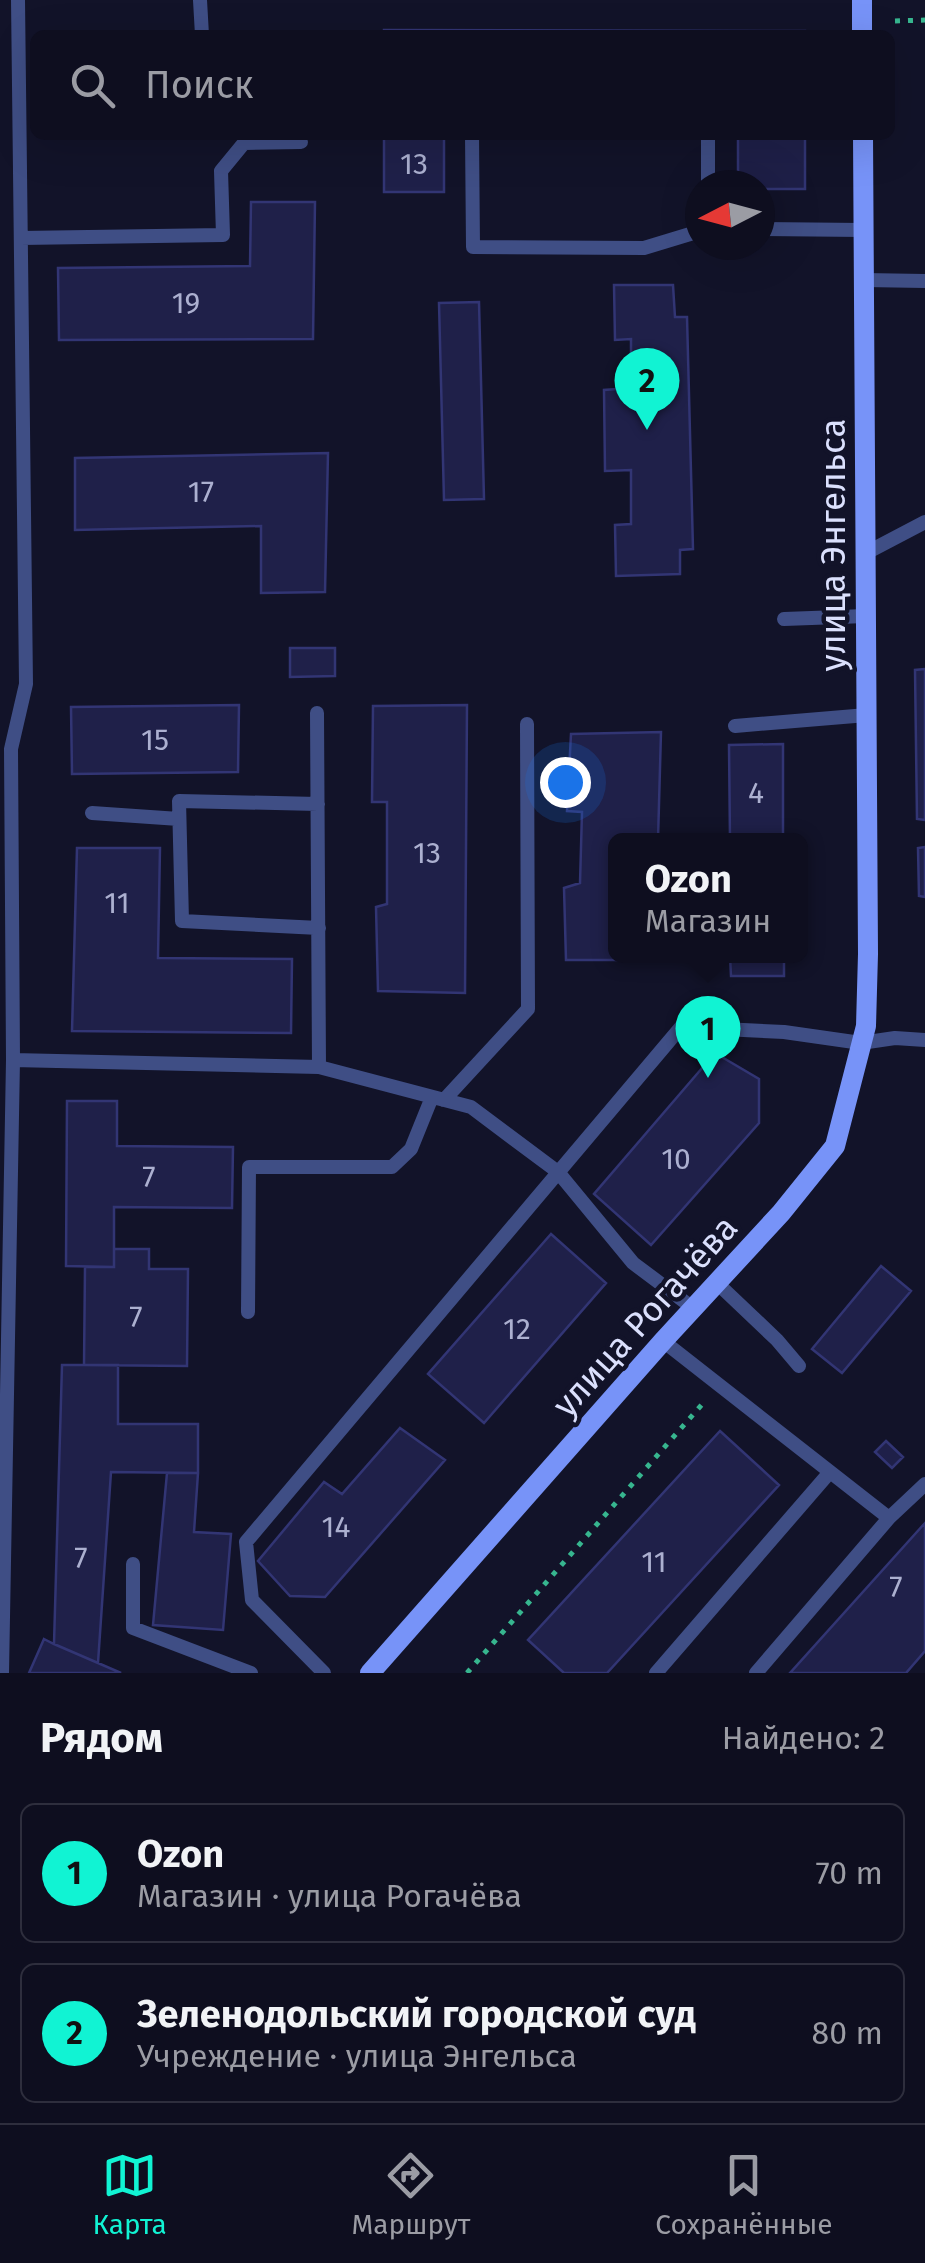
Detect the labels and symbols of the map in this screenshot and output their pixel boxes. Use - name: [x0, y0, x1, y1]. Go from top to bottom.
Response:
- house number: 13: [400, 146, 428, 182]
- north arrow: [685, 170, 775, 260]
- house number: 19: [172, 285, 200, 321]
- pin: 2: [614, 348, 680, 430]
- street label: улица Энгельса: [812, 419, 854, 671]
- house number: 17: [188, 474, 214, 510]
- house number: 15: [141, 722, 169, 758]
- your location: [540, 757, 591, 808]
- house number: 4: [748, 775, 764, 811]
- house number: 13: [413, 835, 441, 871]
- house number: 11: [104, 885, 130, 921]
- pin: 1: [676, 996, 740, 1078]
- house number: 10: [661, 1141, 691, 1177]
- house number: 7: [142, 1159, 156, 1195]
- street label: улица Рогачёва: [544, 1207, 746, 1425]
- house number: 7: [129, 1299, 143, 1335]
- house number: 12: [503, 1311, 531, 1347]
- house number: 14: [322, 1509, 351, 1545]
- house number: 7: [74, 1540, 88, 1576]
- house number: 11: [641, 1544, 667, 1580]
- house number: 7: [889, 1569, 903, 1605]

